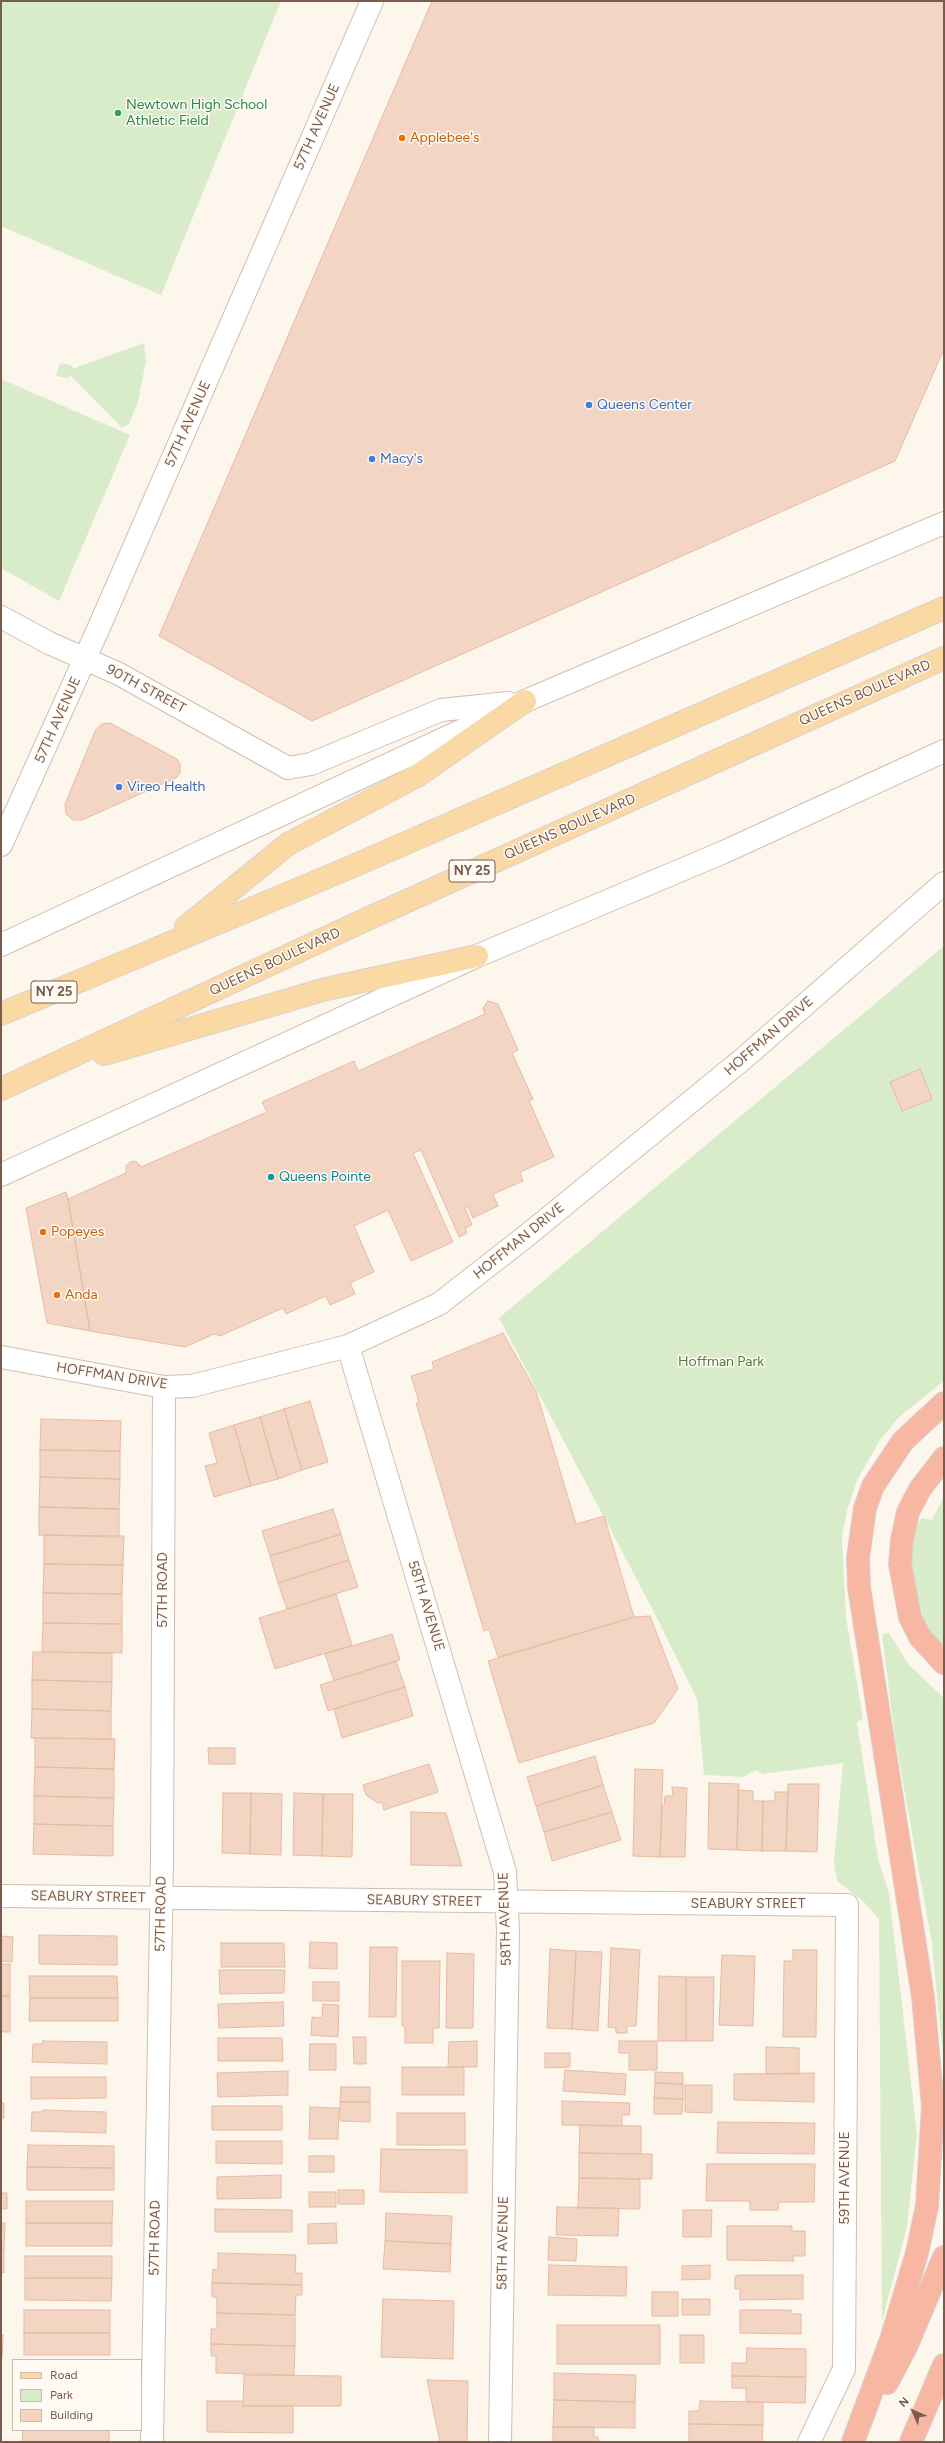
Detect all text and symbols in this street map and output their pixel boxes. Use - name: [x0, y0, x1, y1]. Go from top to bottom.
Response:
- street label: 57TH AVENUE: [290, 81, 344, 173]
- place label: Newtown High School Athletic Field: [126, 97, 267, 130]
- marker: Newtown High School Athletic Field: [113, 108, 123, 118]
- place label: Applebee's: [410, 130, 480, 146]
- marker: Applebee's: [397, 133, 407, 143]
- street label: 57TH AVENUE: [161, 378, 215, 470]
- place label: Queens Center: [597, 397, 692, 413]
- marker: Queens Center: [584, 400, 594, 410]
- place label: Macy's: [380, 451, 423, 467]
- marker: Macy's: [367, 454, 377, 464]
- street label: QUEENS BOULEVARD: [797, 656, 933, 730]
- street label: 90TH STREET: [103, 661, 189, 717]
- street label: 57TH AVENUE: [31, 674, 85, 766]
- place label: Vireo Health: [127, 779, 205, 795]
- marker: Vireo Health: [114, 782, 124, 792]
- street label: QUEENS BOULEVARD: [502, 790, 638, 864]
- road number: NY 25: [449, 860, 495, 882]
- street label: QUEENS BOULEVARD: [207, 924, 343, 1000]
- road number: NY 25: [31, 981, 77, 1003]
- street label: HOFFMAN DRIVE: [721, 993, 817, 1079]
- place label: Queens Pointe: [279, 1169, 371, 1185]
- marker: Queens Pointe: [266, 1172, 276, 1182]
- street label: HOFFMAN DRIVE: [470, 1199, 568, 1283]
- place label: Popeyes: [51, 1224, 104, 1240]
- marker: Popeyes: [38, 1227, 48, 1237]
- place label: Anda: [65, 1287, 98, 1303]
- marker: Anda: [52, 1290, 62, 1300]
- park label: Hoffman Park: [678, 1354, 764, 1370]
- street label: HOFFMAN DRIVE: [55, 1359, 169, 1393]
- street label: 57TH ROAD: [155, 1552, 171, 1628]
- street label: 58TH AVENUE: [404, 1558, 448, 1654]
- street label: 58TH AVENUE: [495, 1872, 515, 1966]
- street label: 57TH ROAD: [152, 1876, 170, 1952]
- street label: SEABURY STREET: [30, 1888, 146, 1906]
- street label: SEABURY STREET: [366, 1892, 482, 1910]
- street label: SEABURY STREET: [691, 1896, 805, 1912]
- street label: 59TH AVENUE: [837, 2131, 853, 2225]
- street label: 58TH AVENUE: [494, 2196, 512, 2290]
- street label: 57TH ROAD: [146, 2200, 164, 2276]
- legend: [12, 2359, 142, 2431]
- text: Road: [50, 2368, 78, 2382]
- text: Park: [50, 2388, 73, 2402]
- north arrow: [893, 2391, 933, 2431]
- text: N: [897, 2395, 912, 2410]
- text: Building: [50, 2408, 93, 2422]

